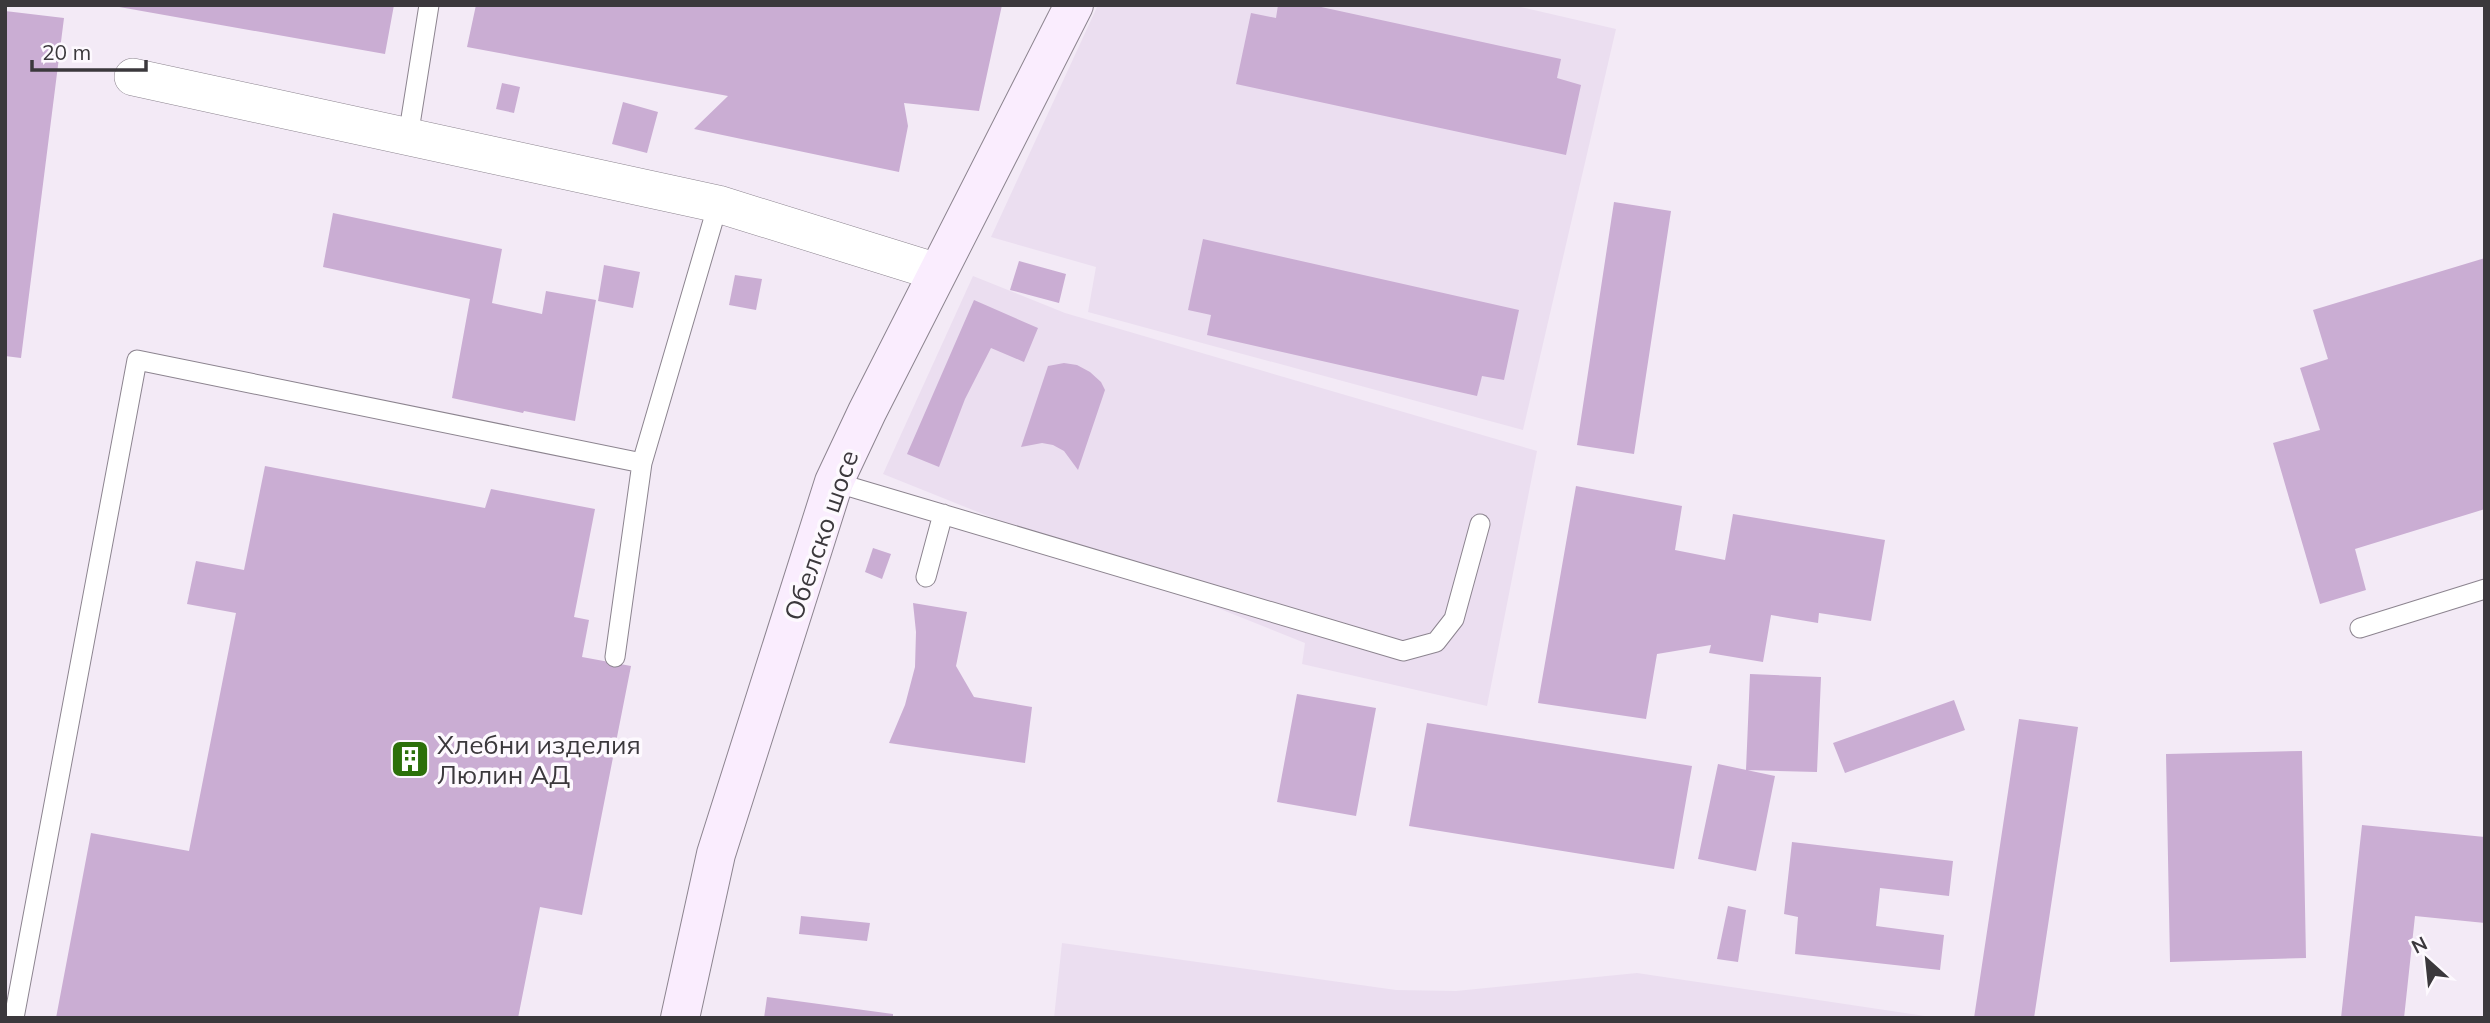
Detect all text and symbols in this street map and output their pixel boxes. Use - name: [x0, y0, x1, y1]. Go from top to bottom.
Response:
- scale bar: [32, 28, 145, 72]
- text: 20 m: [42, 39, 91, 65]
- street label: Обелско шосе: [776, 446, 866, 624]
- place label: Хлебни изделия Люлин АД: [437, 728, 641, 791]
- building icon: Хлебни изделия Люлин АД: [389, 738, 431, 780]
- north arrow: [2392, 925, 2462, 995]
- text: N: [2407, 931, 2431, 959]

